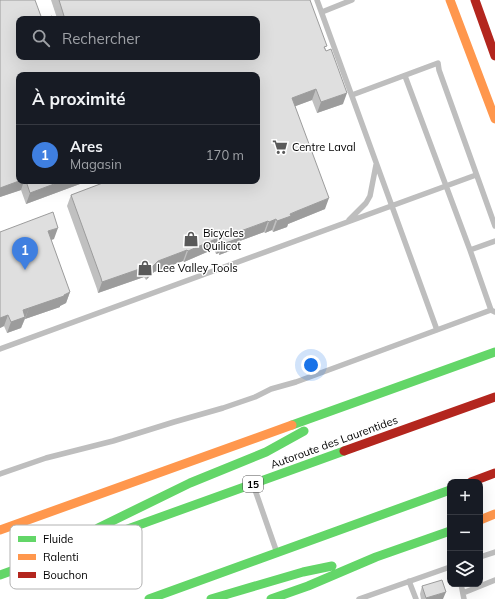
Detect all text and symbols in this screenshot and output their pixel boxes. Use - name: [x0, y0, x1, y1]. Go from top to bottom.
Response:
- search box: [16, 16, 260, 60]
- icon: search: [30, 27, 52, 49]
- text: Rechercher: [62, 29, 140, 48]
- text: À proximité: [32, 88, 126, 109]
- text: Ares: [70, 137, 103, 156]
- supermarket icon: Centre Laval: [271, 138, 289, 156]
- place label: Centre Laval: [292, 140, 356, 154]
- text: 1: [41, 147, 49, 163]
- text: 170 m: [206, 147, 244, 163]
- text: Magasin: [70, 156, 122, 172]
- place label: Bicycles Quilicot: [203, 226, 244, 253]
- shop icon: Bicycles Quilicot: [182, 230, 200, 248]
- pin: 1: [12, 237, 38, 270]
- shop icon: Lee Valley Tools: [136, 259, 154, 277]
- place label: Lee Valley Tools: [157, 261, 238, 275]
- your location: [301, 355, 321, 375]
- street label: Autoroute des Laurentides: [268, 412, 400, 472]
- road number: 15: [243, 476, 263, 492]
- map controls: [447, 479, 483, 587]
- button: +: [447, 479, 483, 515]
- button: −: [447, 515, 483, 551]
- legend: [10, 525, 142, 589]
- text: Fluide: [43, 532, 73, 546]
- text: Ralenti: [43, 550, 79, 564]
- button: layers: [447, 551, 483, 587]
- text: Bouchon: [43, 568, 88, 582]

